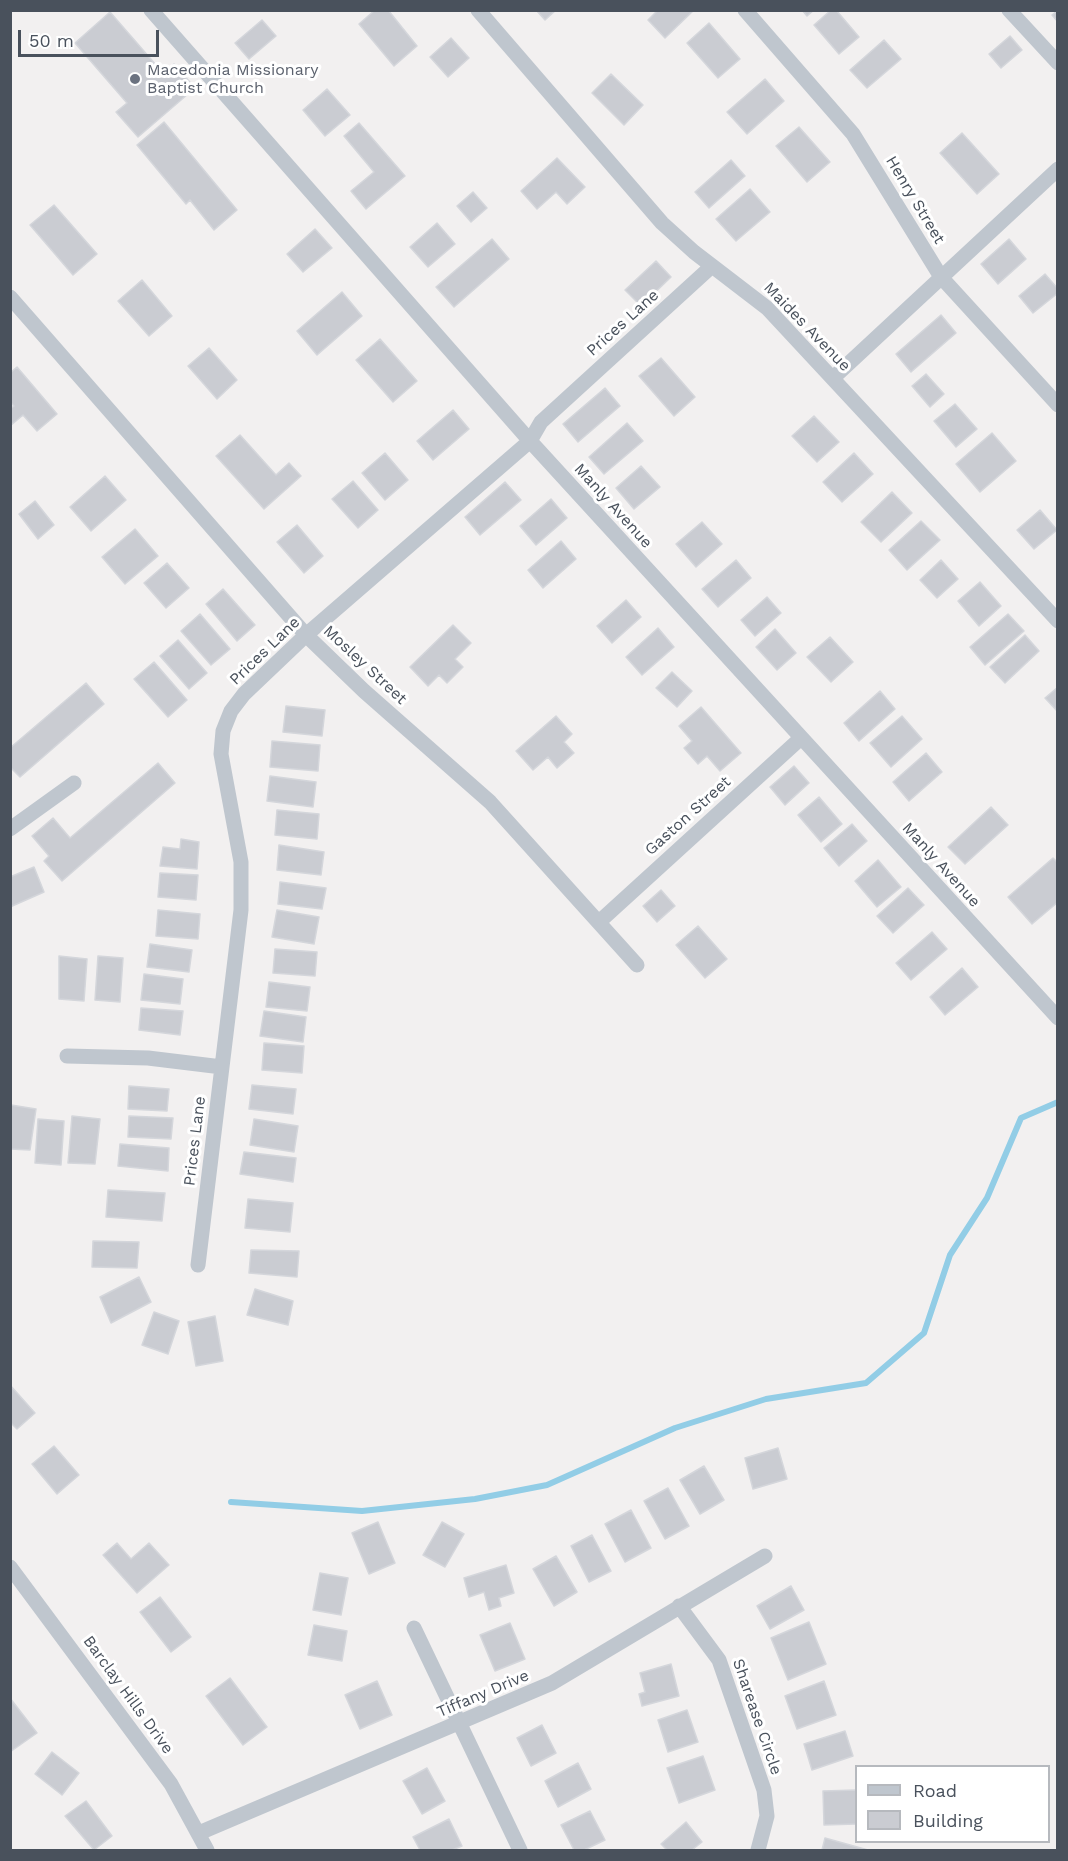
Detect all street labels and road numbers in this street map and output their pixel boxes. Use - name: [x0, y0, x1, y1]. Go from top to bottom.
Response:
- street label: Henry Street: [881, 153, 949, 247]
- street label: Maides Avenue: [760, 278, 854, 376]
- street label: Prices Lane: [583, 286, 663, 360]
- street label: Manly Avenue: [570, 460, 656, 552]
- street label: Prices Lane: [226, 613, 304, 689]
- street label: Mosley Street: [319, 621, 411, 709]
- street label: Gaston Street: [641, 772, 735, 860]
- street label: Manly Avenue: [898, 819, 984, 911]
- street label: Prices Lane: [180, 1095, 210, 1187]
- street label: Barclay Hills Drive: [79, 1632, 177, 1758]
- street label: Sharease Circle: [728, 1656, 786, 1778]
- street label: Tiffany Drive: [434, 1666, 532, 1722]

